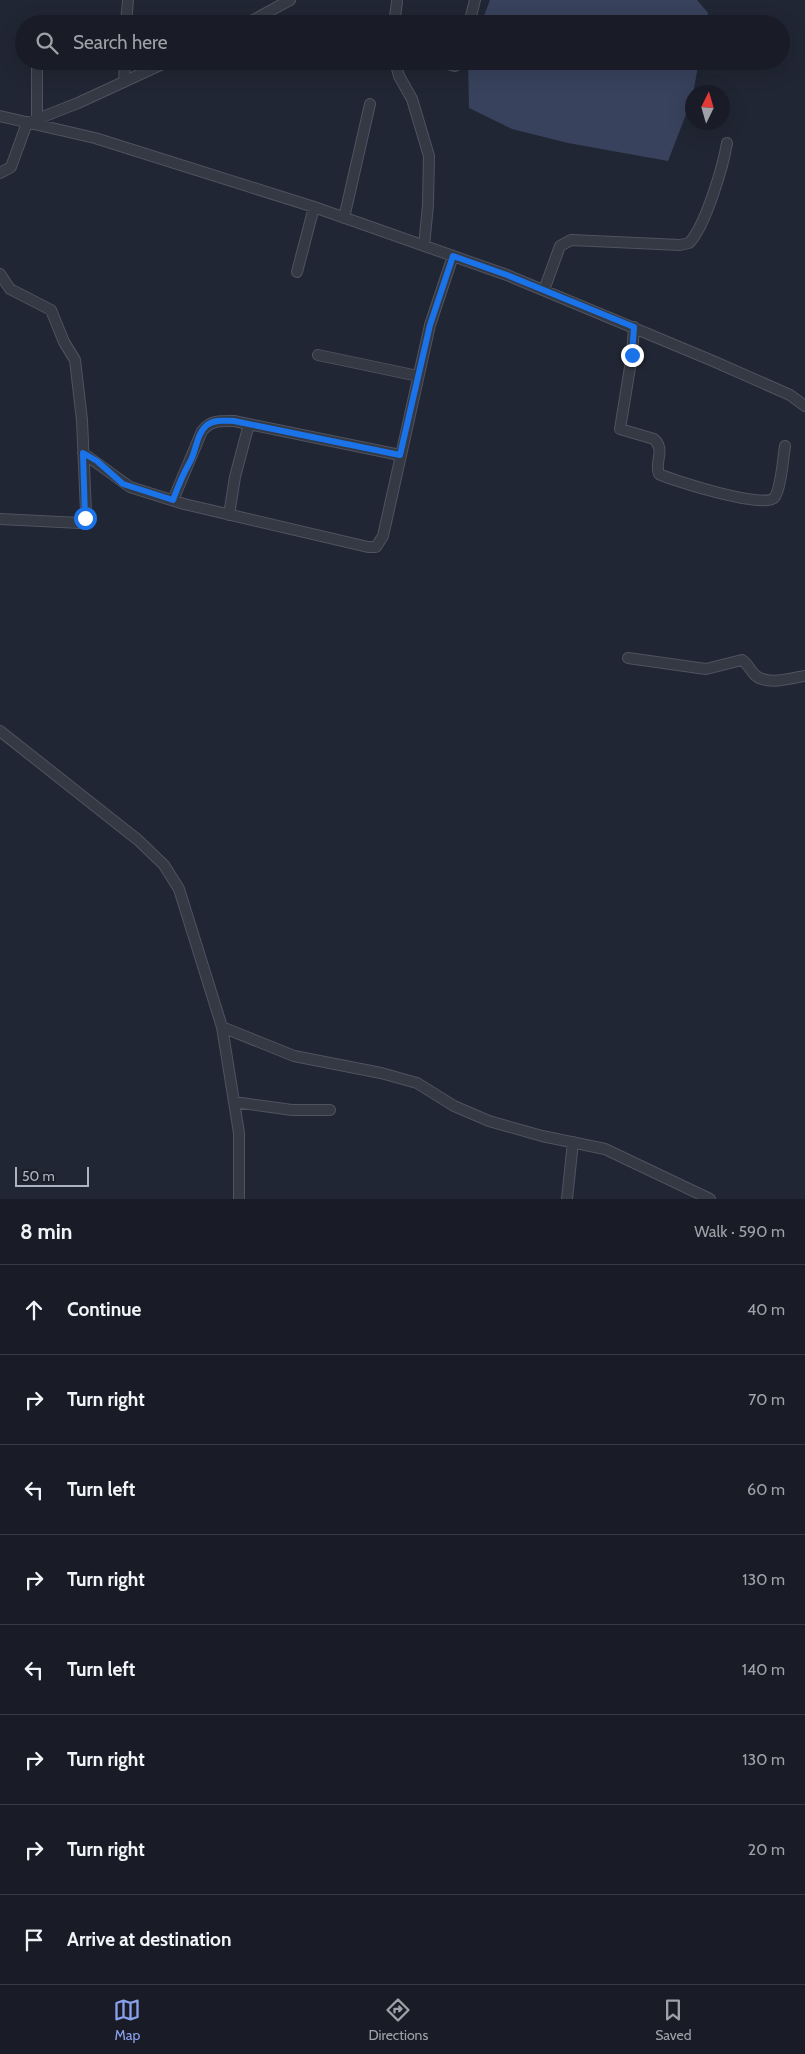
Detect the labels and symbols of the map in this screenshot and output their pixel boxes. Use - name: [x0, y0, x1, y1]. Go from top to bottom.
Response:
- north arrow: [685, 85, 730, 130]
- route end: [621, 344, 644, 367]
- route start: [74, 507, 97, 530]
- scale bar: [15, 1164, 89, 1187]

